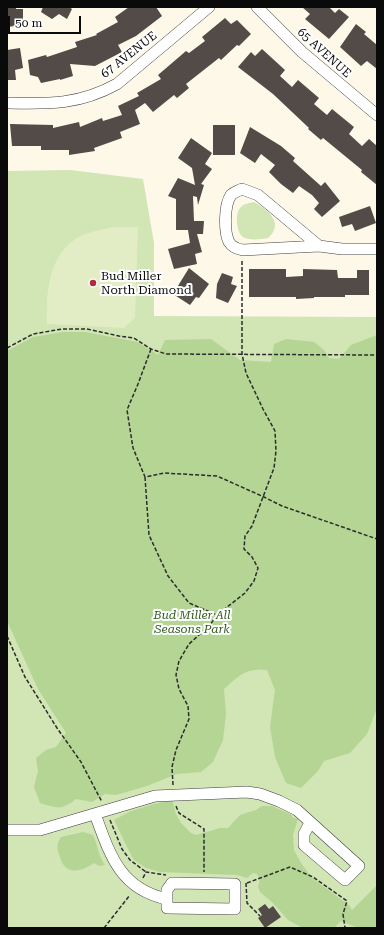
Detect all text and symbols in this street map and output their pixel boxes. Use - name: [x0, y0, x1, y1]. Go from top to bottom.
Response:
- scale bar: [10, 8, 83, 34]
- text: 50 m: [15, 16, 42, 30]
- street label: 65 AVENUE: [294, 25, 354, 81]
- street label: 67 AVENUE: [98, 29, 160, 81]
- place label: Bud Miller North Diamond: [101, 269, 192, 297]
- marker: Bud Miller North Diamond: [88, 278, 98, 288]
- park label: Bud Miller All Seasons Park: [153, 608, 231, 636]

